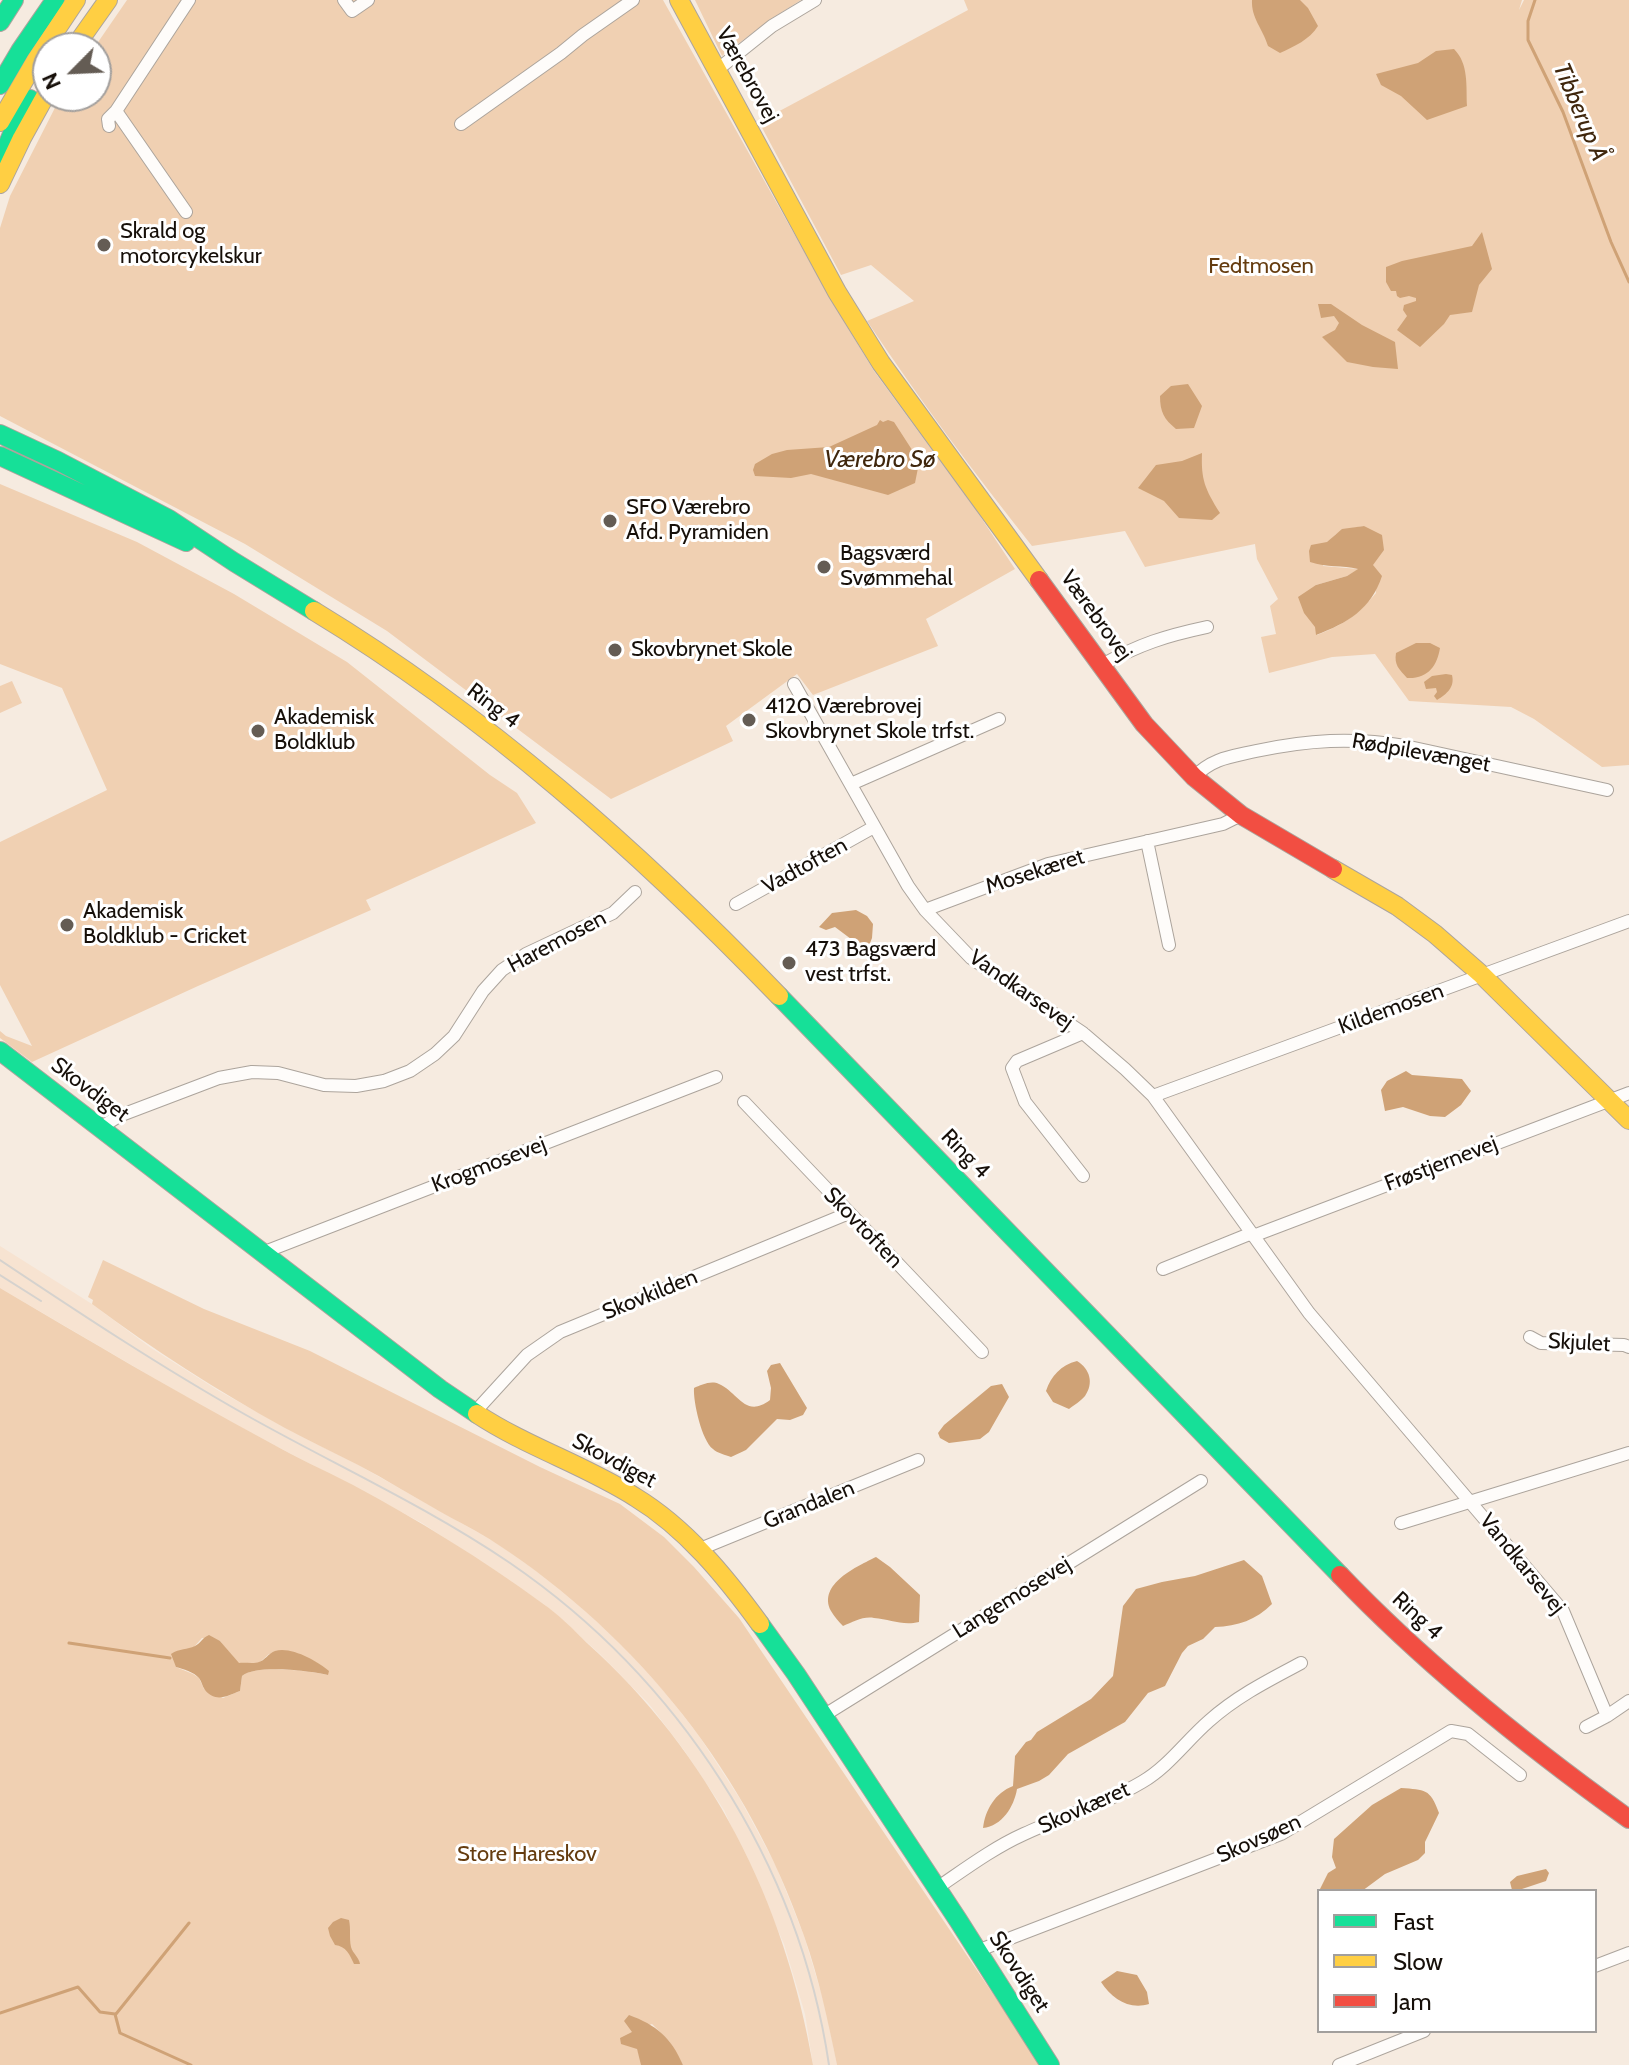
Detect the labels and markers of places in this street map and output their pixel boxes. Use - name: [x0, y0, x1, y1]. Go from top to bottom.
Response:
- place label: Skrald og motorcykelskur: [120, 219, 262, 270]
- marker: Skrald og motorcykelskur: [95, 236, 113, 254]
- place label: SFO Værebro Afd. Pyramiden: [626, 495, 769, 546]
- marker: SFO Værebro Afd. Pyramiden: [601, 512, 619, 530]
- place label: Bagsværd Svømmehal: [840, 541, 953, 592]
- marker: Bagsværd Svømmehal: [815, 558, 833, 576]
- place label: Skovbrynet Skole: [631, 637, 793, 663]
- marker: Skovbrynet Skole: [606, 641, 624, 659]
- place label: 4120 Værebrovej Skovbrynet Skole trfst.: [765, 694, 974, 746]
- place label: Akademisk Boldklub: [274, 705, 374, 756]
- marker: 4120 Værebrovej Skovbrynet Skole trfst.: [740, 711, 758, 729]
- marker: Akademisk Boldklub: [249, 722, 267, 740]
- place label: Akademisk Boldklub - Cricket: [83, 899, 247, 950]
- marker: Akademisk Boldklub - Cricket: [58, 916, 76, 934]
- place label: 473 Bagsværd vest trfst.: [805, 937, 936, 988]
- marker: 473 Bagsværd vest trfst.: [780, 954, 798, 972]

